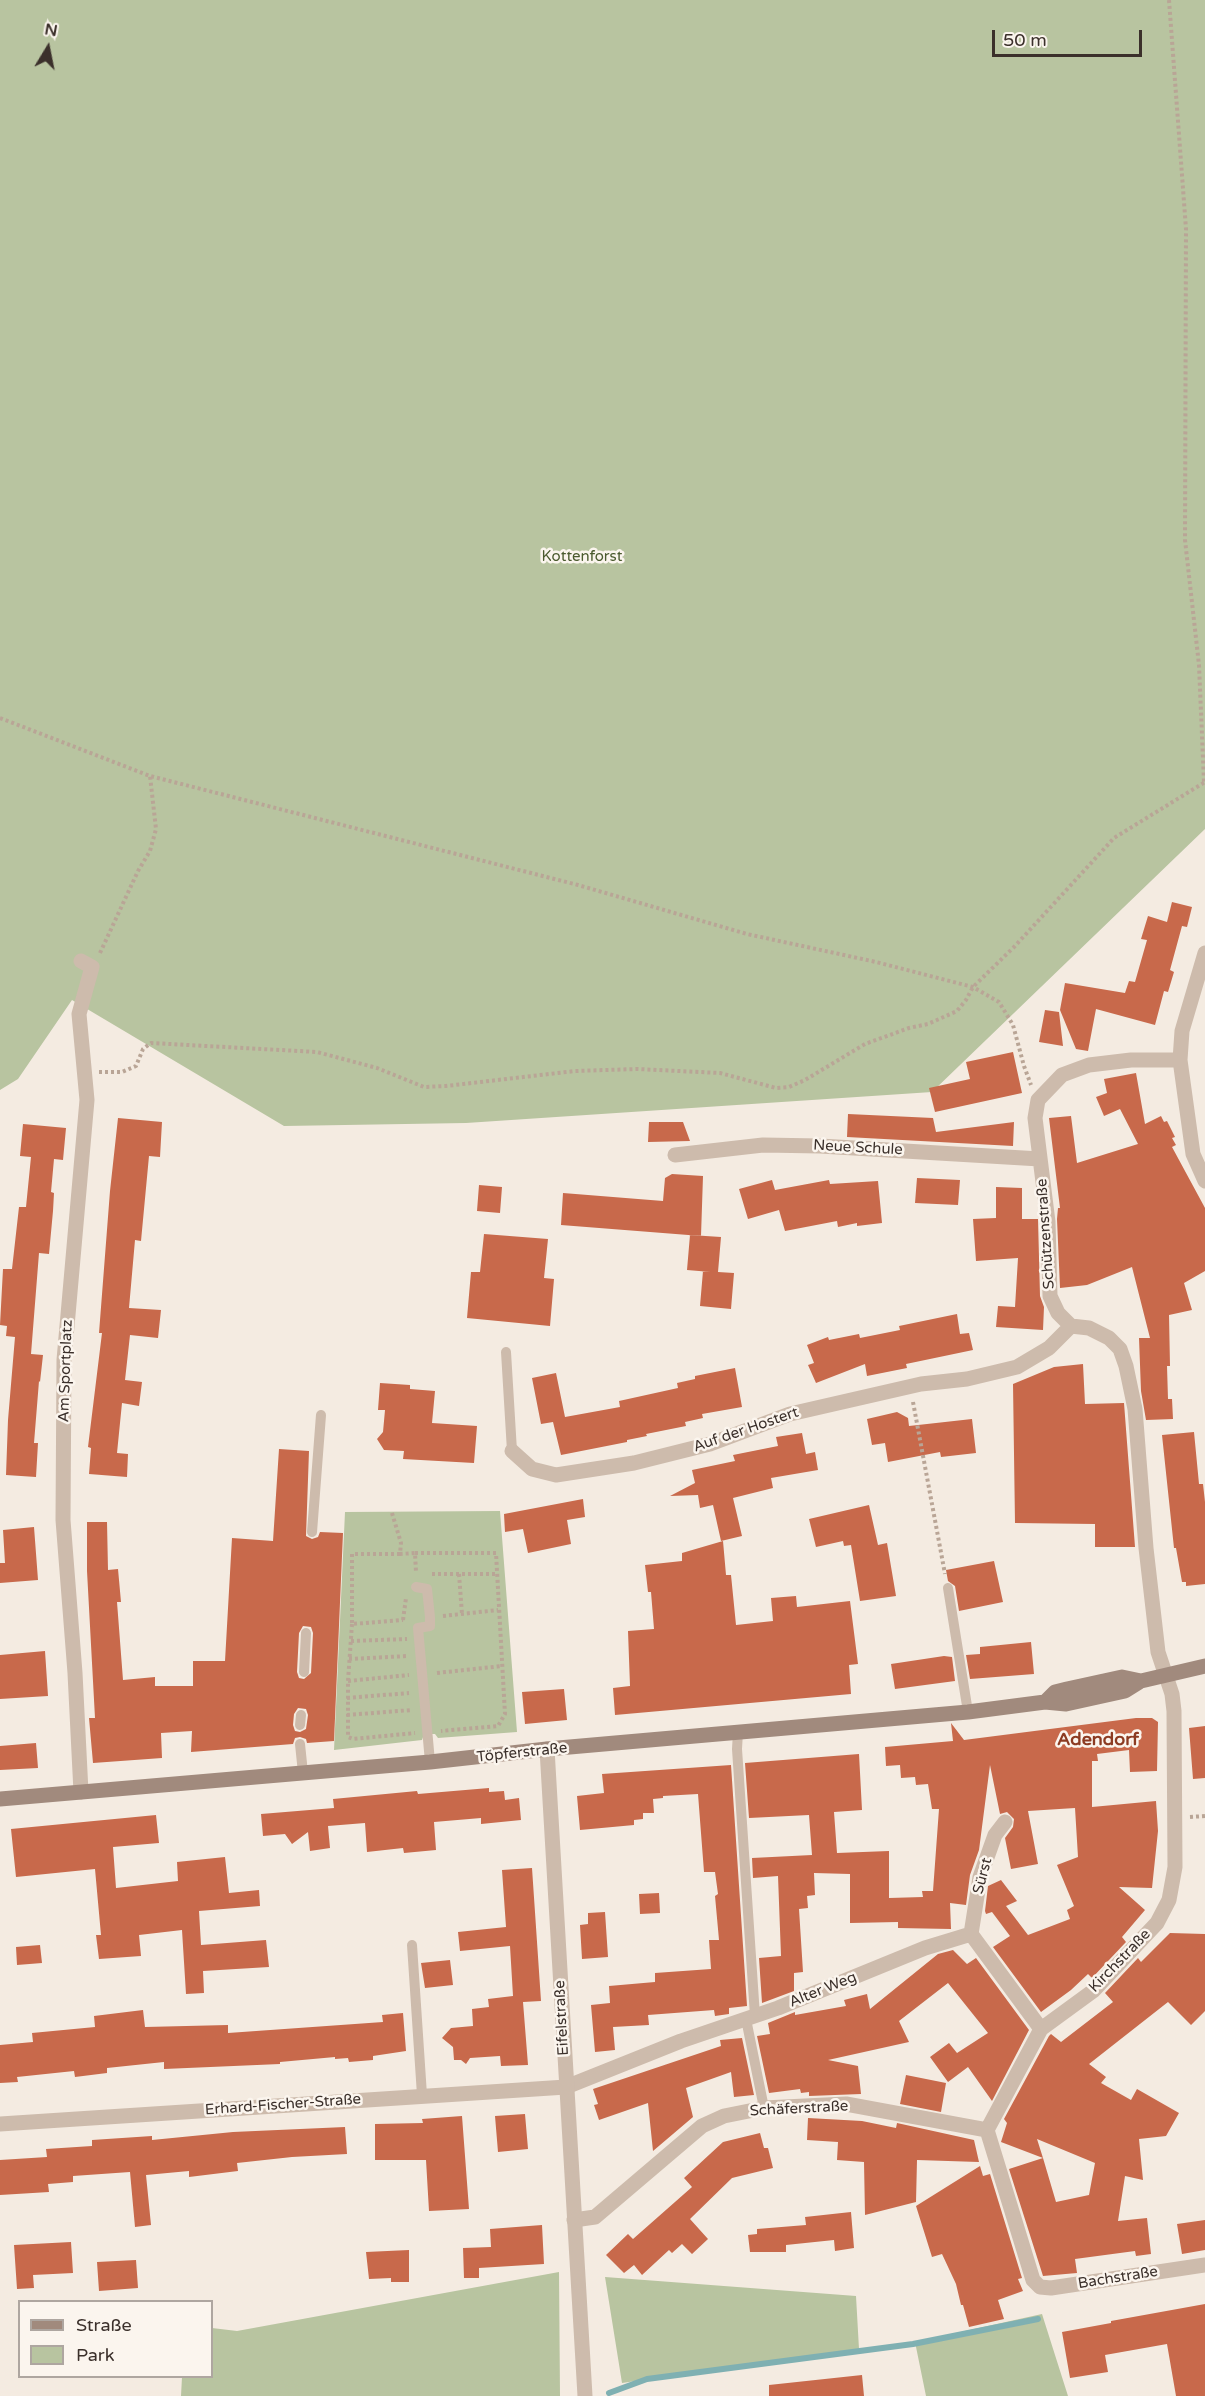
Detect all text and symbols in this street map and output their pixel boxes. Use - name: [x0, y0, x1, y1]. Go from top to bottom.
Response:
- north arrow: [18, 18, 78, 78]
- scale bar: [995, 18, 1145, 56]
- text: N: [43, 19, 59, 41]
- text: 50 m: [1003, 29, 1047, 51]
- park label: Kottenforst: [542, 548, 622, 566]
- street label: Neue Schule: [813, 1137, 903, 1159]
- street label: Schützenstraße: [1033, 1178, 1059, 1290]
- street label: Am Sportplatz: [55, 1319, 77, 1423]
- street label: Auf der Hostert: [691, 1404, 801, 1456]
- district label: Adendorf: [1057, 1729, 1139, 1751]
- street label: Töpferstraße: [476, 1739, 568, 1767]
- street label: Sürst: [970, 1856, 996, 1896]
- street label: Kirchstraße: [1085, 1926, 1155, 1996]
- street label: Alter Weg: [787, 1968, 859, 2012]
- street label: Eifelstraße: [551, 1980, 573, 2056]
- street label: Erhard-Fischer-Straße: [204, 2091, 362, 2119]
- street label: Schäferstraße: [749, 2097, 849, 2121]
- street label: Bachstraße: [1077, 2263, 1159, 2293]
- legend: [18, 2300, 213, 2378]
- text: Straße: [76, 2314, 132, 2336]
- text: Park: [76, 2344, 114, 2366]

